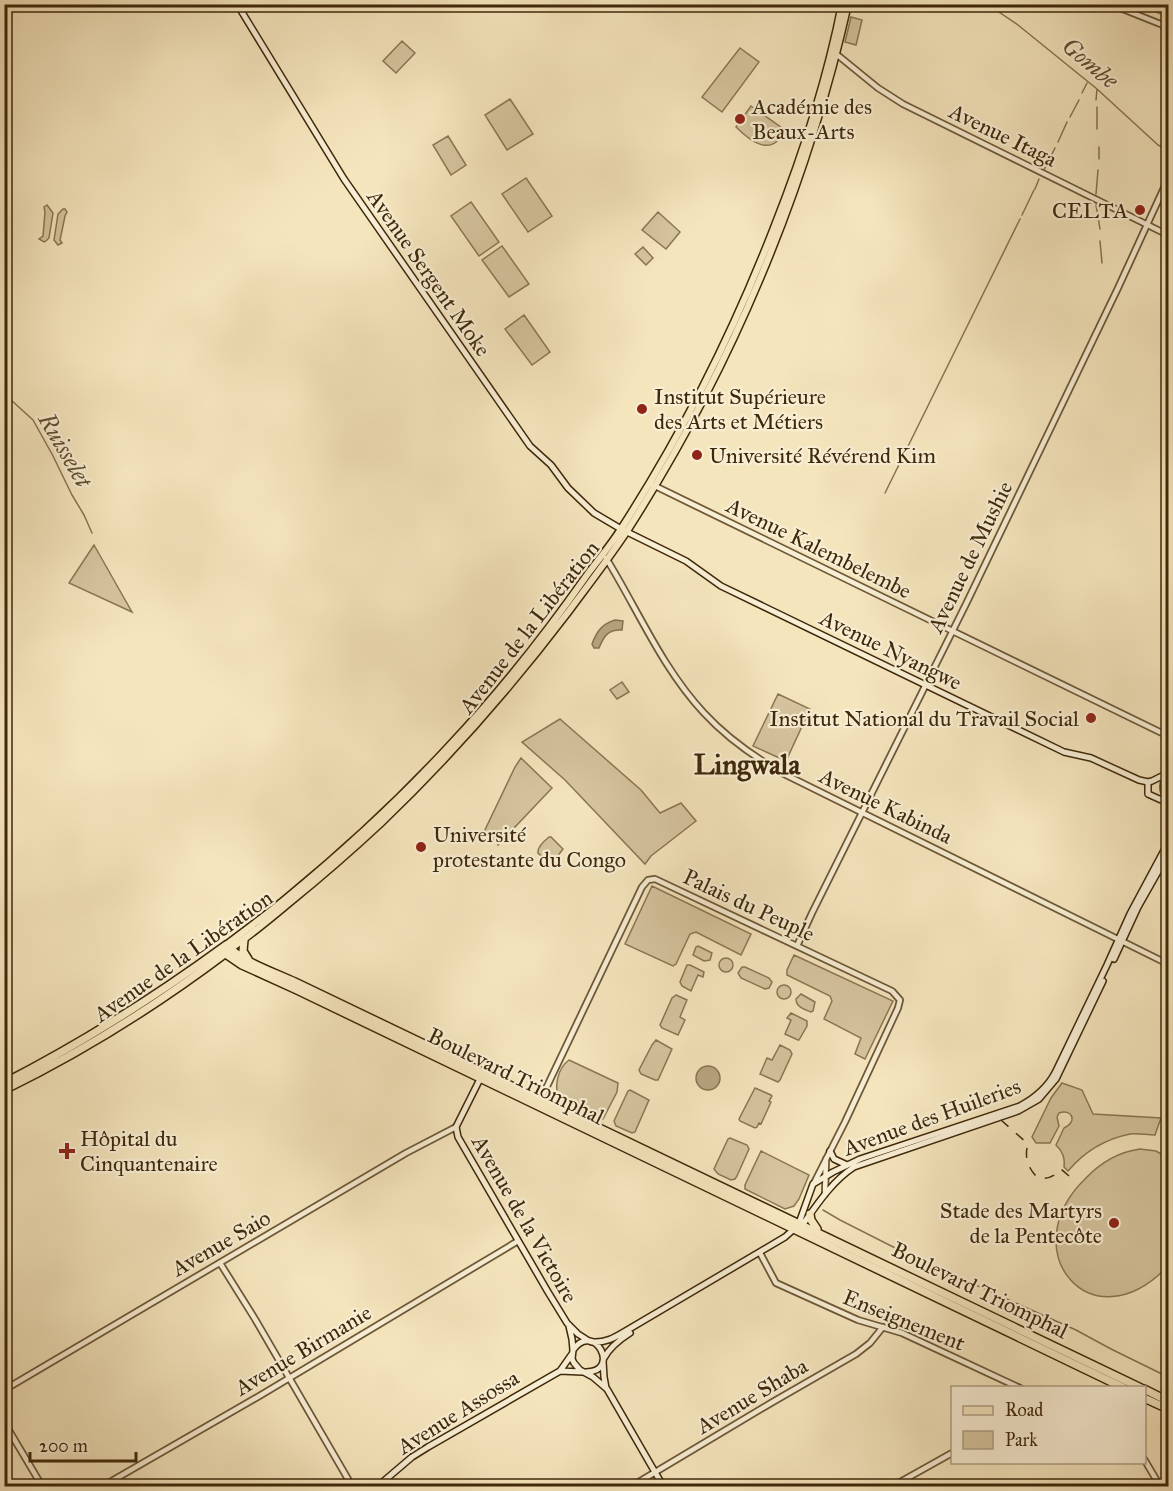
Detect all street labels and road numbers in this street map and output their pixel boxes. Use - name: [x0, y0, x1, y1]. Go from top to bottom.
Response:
- street label: Avenue Itaga: [944, 97, 1062, 173]
- street label: Avenue Sergent Moke: [361, 184, 497, 362]
- street label: Avenue de Mushie: [921, 477, 1018, 638]
- street label: Avenue Kalembelembe: [721, 491, 916, 604]
- street label: Avenue de la Libération: [452, 535, 605, 720]
- street label: Avenue Nyangwe: [815, 604, 966, 696]
- street label: Avenue Kabinda: [814, 762, 958, 850]
- street label: Palais du Peuple: [679, 863, 819, 947]
- street label: Avenue de la Libération: [88, 884, 278, 1028]
- street label: Boulevard Triomphal: [423, 1022, 609, 1130]
- street label: Avenue des Huileries: [839, 1072, 1024, 1162]
- street label: Avenue de la Victoire: [466, 1130, 584, 1307]
- street label: Avenue Saio: [166, 1204, 275, 1283]
- street label: Boulevard Triomphal: [887, 1236, 1073, 1344]
- street label: Enseignement: [839, 1283, 969, 1357]
- street label: Avenue Birmanie: [229, 1299, 376, 1402]
- street label: Avenue Shaba: [691, 1352, 813, 1440]
- street label: Avenue Assossa: [391, 1364, 524, 1461]

